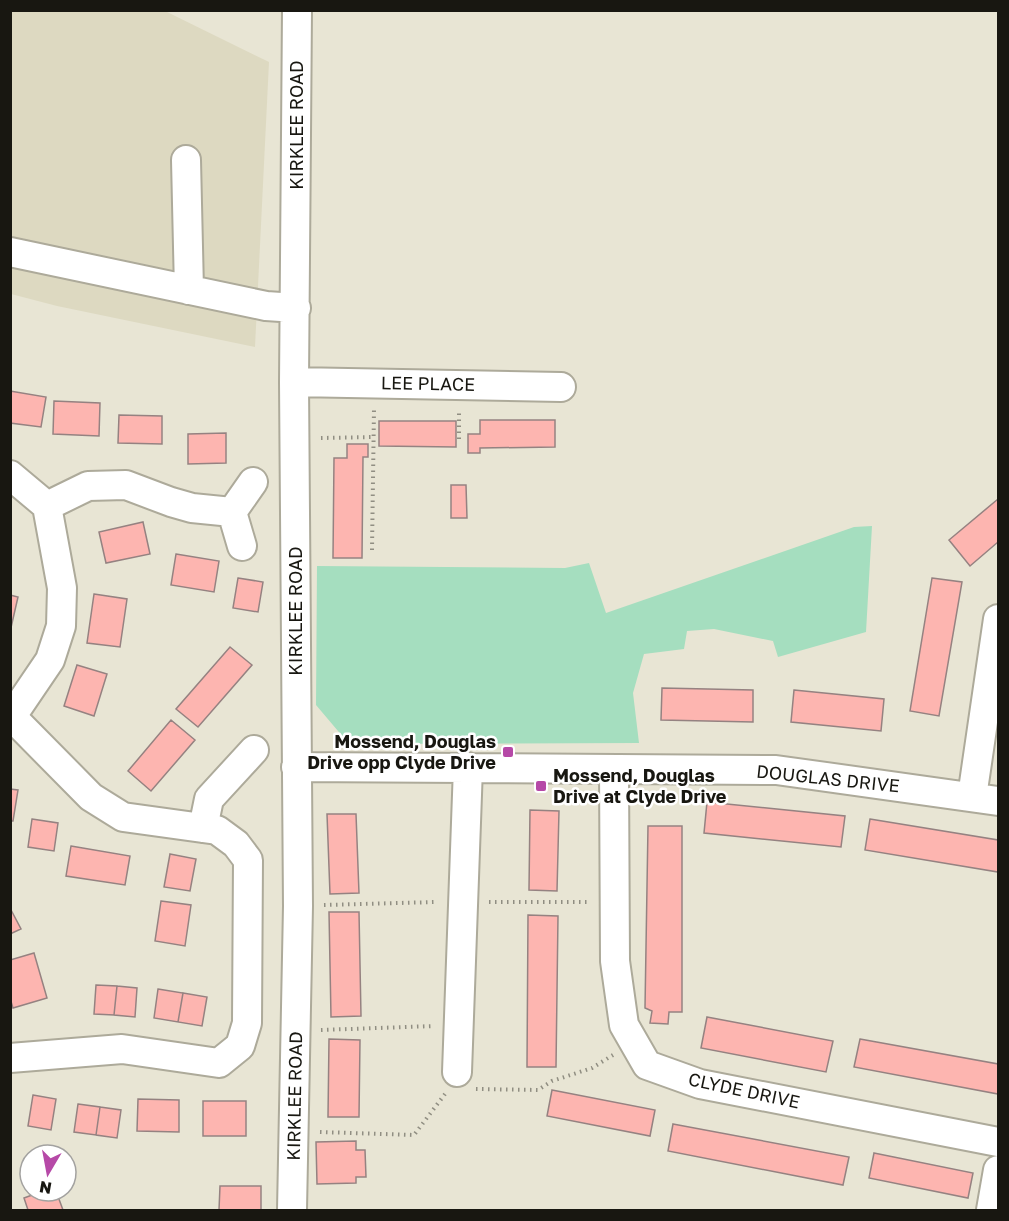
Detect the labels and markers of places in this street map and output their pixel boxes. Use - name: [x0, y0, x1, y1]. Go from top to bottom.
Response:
- place label: Mossend, Douglas Drive opp Clyde Drive: [307, 730, 496, 773]
- marker: Mossend, Douglas Drive opp Clyde Drive: [501, 745, 515, 759]
- place label: Mossend, Douglas Drive at Clyde Drive: [553, 764, 727, 807]
- marker: Mossend, Douglas Drive at Clyde Drive: [534, 779, 548, 793]

